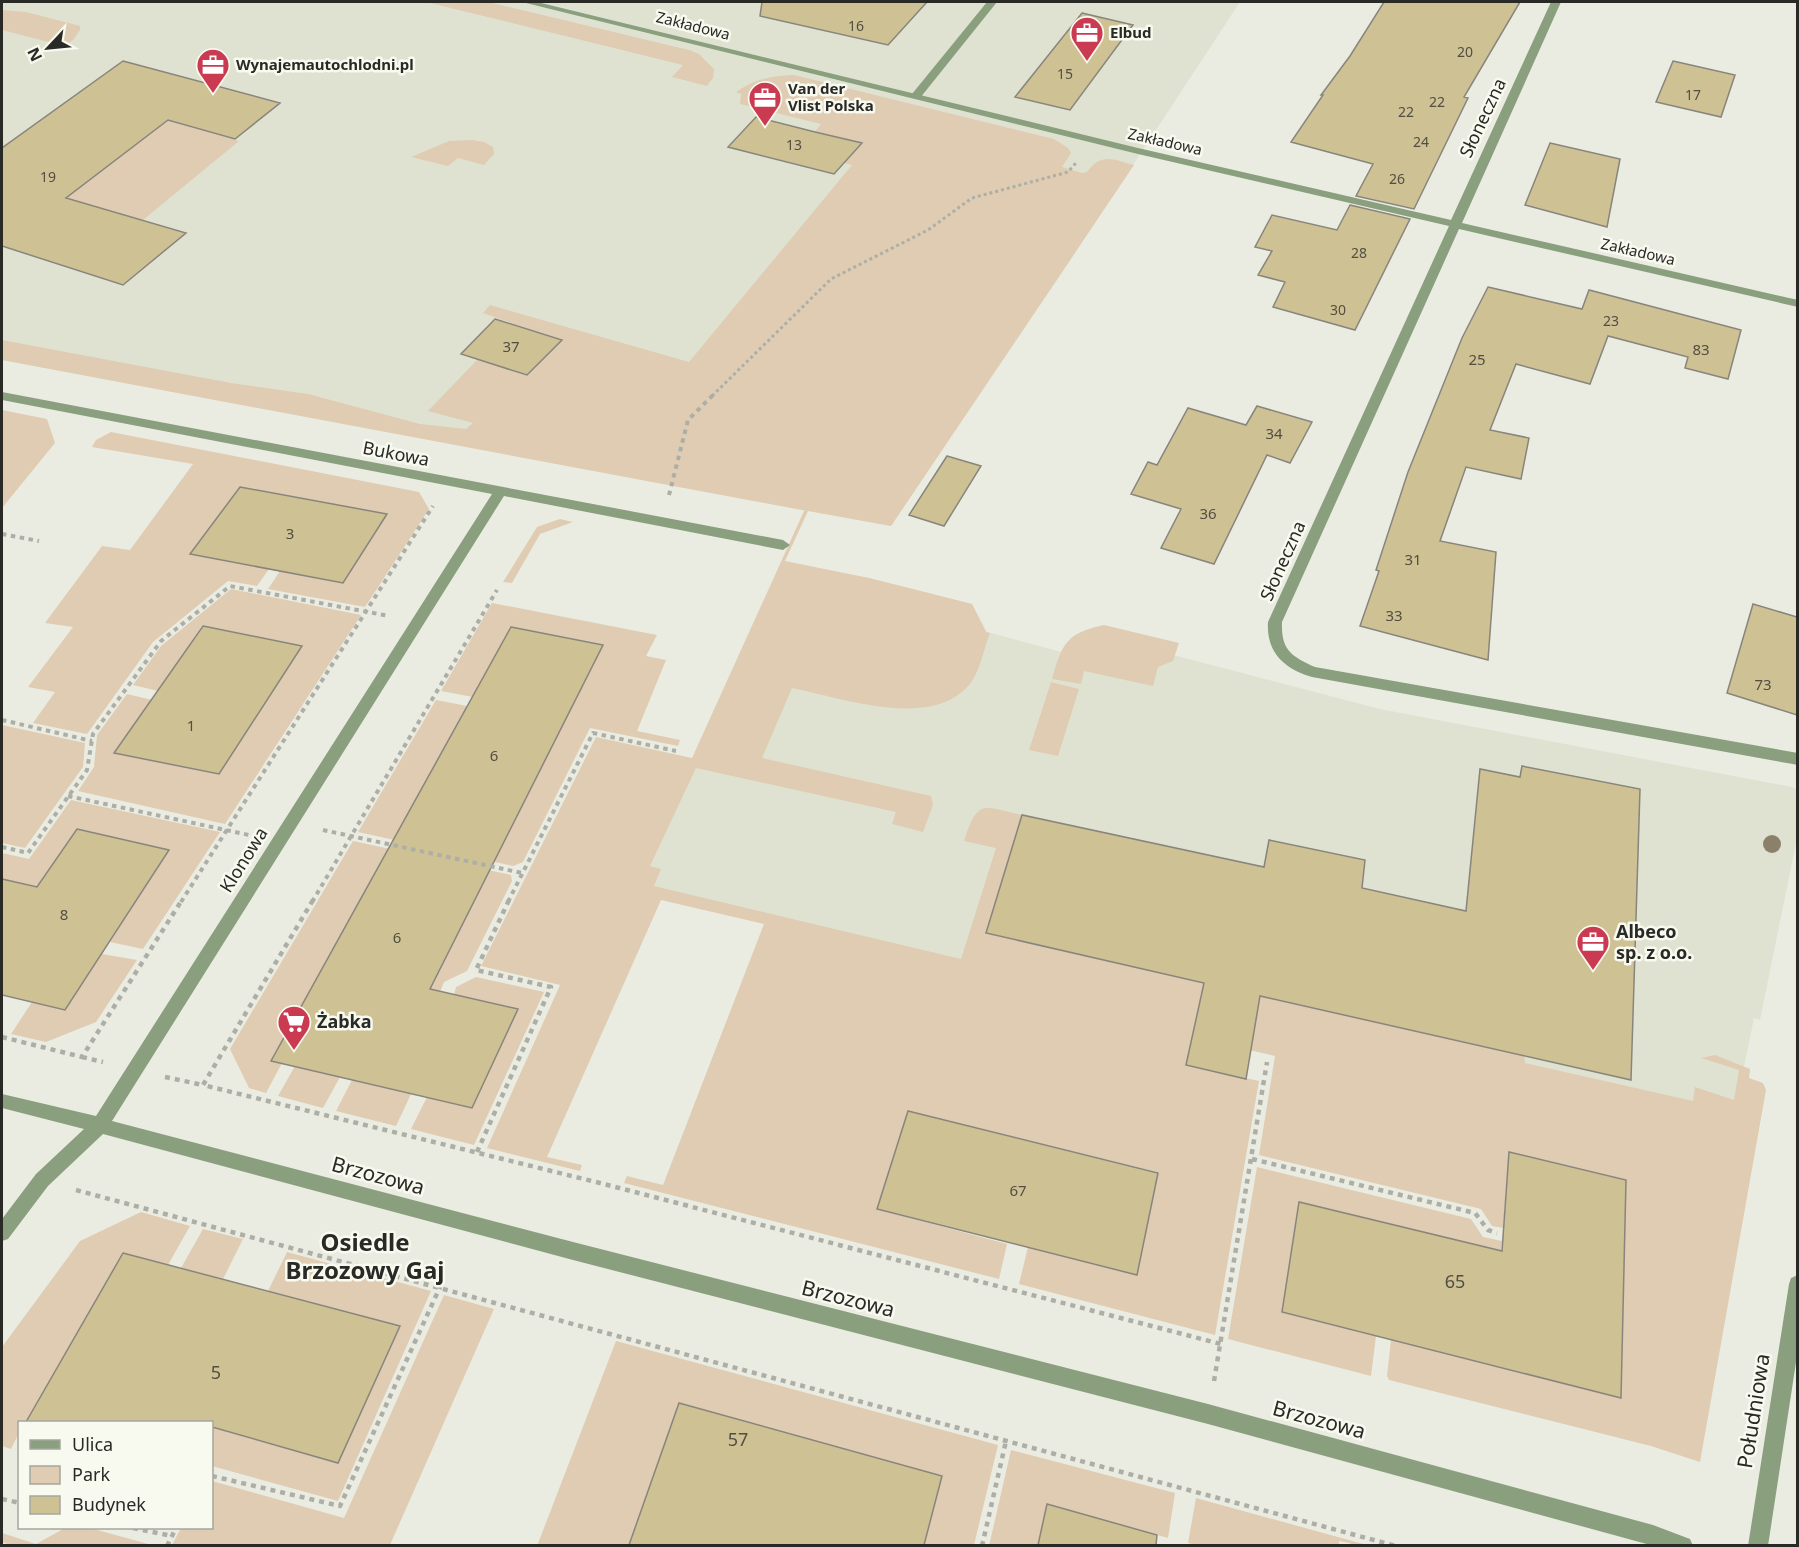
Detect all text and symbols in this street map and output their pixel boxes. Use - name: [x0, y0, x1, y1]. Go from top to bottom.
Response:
- street label: Zakładowa: [654, 6, 732, 44]
- office icon: Elbud: [1069, 15, 1105, 62]
- house number: 16: [848, 16, 864, 35]
- north arrow: [18, 18, 78, 78]
- place label: Elbud: [1110, 22, 1152, 42]
- house number: 20: [1457, 42, 1473, 61]
- text: N: [22, 44, 47, 65]
- office icon: Wynajemautochlodni.pl: [195, 47, 231, 94]
- place label: Wynajemautochlodni.pl: [236, 54, 414, 74]
- house number: 15: [1057, 64, 1073, 83]
- street label: Słoneczna: [1453, 74, 1511, 161]
- place label: Van der Vlist Polska: [788, 78, 874, 115]
- office icon: Van der Vlist Polska: [747, 80, 783, 127]
- house number: 17: [1685, 85, 1701, 104]
- house number: 22: [1429, 92, 1445, 111]
- house number: 22: [1398, 102, 1414, 121]
- street label: Zakładowa: [1126, 123, 1204, 159]
- house number: 24: [1413, 132, 1429, 151]
- house number: 13: [786, 135, 802, 154]
- house number: 19: [40, 167, 56, 186]
- house number: 26: [1389, 169, 1405, 188]
- street label: Zakładowa: [1599, 233, 1677, 269]
- house number: 28: [1351, 243, 1367, 262]
- house number: 30: [1330, 300, 1346, 319]
- house number: 23: [1603, 311, 1619, 330]
- house number: 37: [502, 336, 520, 356]
- house number: 83: [1692, 339, 1710, 359]
- house number: 25: [1468, 349, 1486, 369]
- house number: 34: [1265, 423, 1283, 443]
- street label: Bukowa: [361, 435, 431, 471]
- house number: 36: [1199, 503, 1217, 523]
- street label: Słoneczna: [1254, 517, 1310, 604]
- house number: 3: [286, 523, 294, 543]
- house number: 31: [1404, 549, 1422, 569]
- house number: 33: [1385, 605, 1403, 625]
- house number: 73: [1754, 674, 1772, 694]
- house number: 1: [187, 715, 195, 735]
- house number: 6: [490, 745, 498, 765]
- street label: Klonowa: [214, 822, 273, 897]
- house number: 8: [60, 904, 68, 924]
- place label: Albeco sp. z o.o.: [1616, 919, 1692, 964]
- office icon: Albeco sp. z o.o.: [1575, 924, 1611, 971]
- house number: 6: [393, 927, 401, 947]
- supermarket icon: Żabka: [276, 1004, 312, 1051]
- place label: Żabka: [317, 1009, 372, 1033]
- street label: Brzozowa: [329, 1149, 428, 1201]
- house number: 67: [1009, 1180, 1027, 1200]
- district label: Osiedle Brzozowy Gaj: [285, 1225, 445, 1286]
- house number: 65: [1445, 1269, 1465, 1293]
- street label: Brzozowa: [799, 1273, 898, 1323]
- street label: Południowa: [1730, 1352, 1776, 1470]
- house number: 5: [211, 1360, 221, 1384]
- street label: Brzozowa: [1270, 1393, 1369, 1445]
- legend: [18, 1421, 213, 1529]
- house number: 57: [728, 1427, 748, 1451]
- text: Ulica: [72, 1432, 113, 1456]
- text: Park: [72, 1462, 110, 1486]
- text: Budynek: [72, 1492, 146, 1516]

